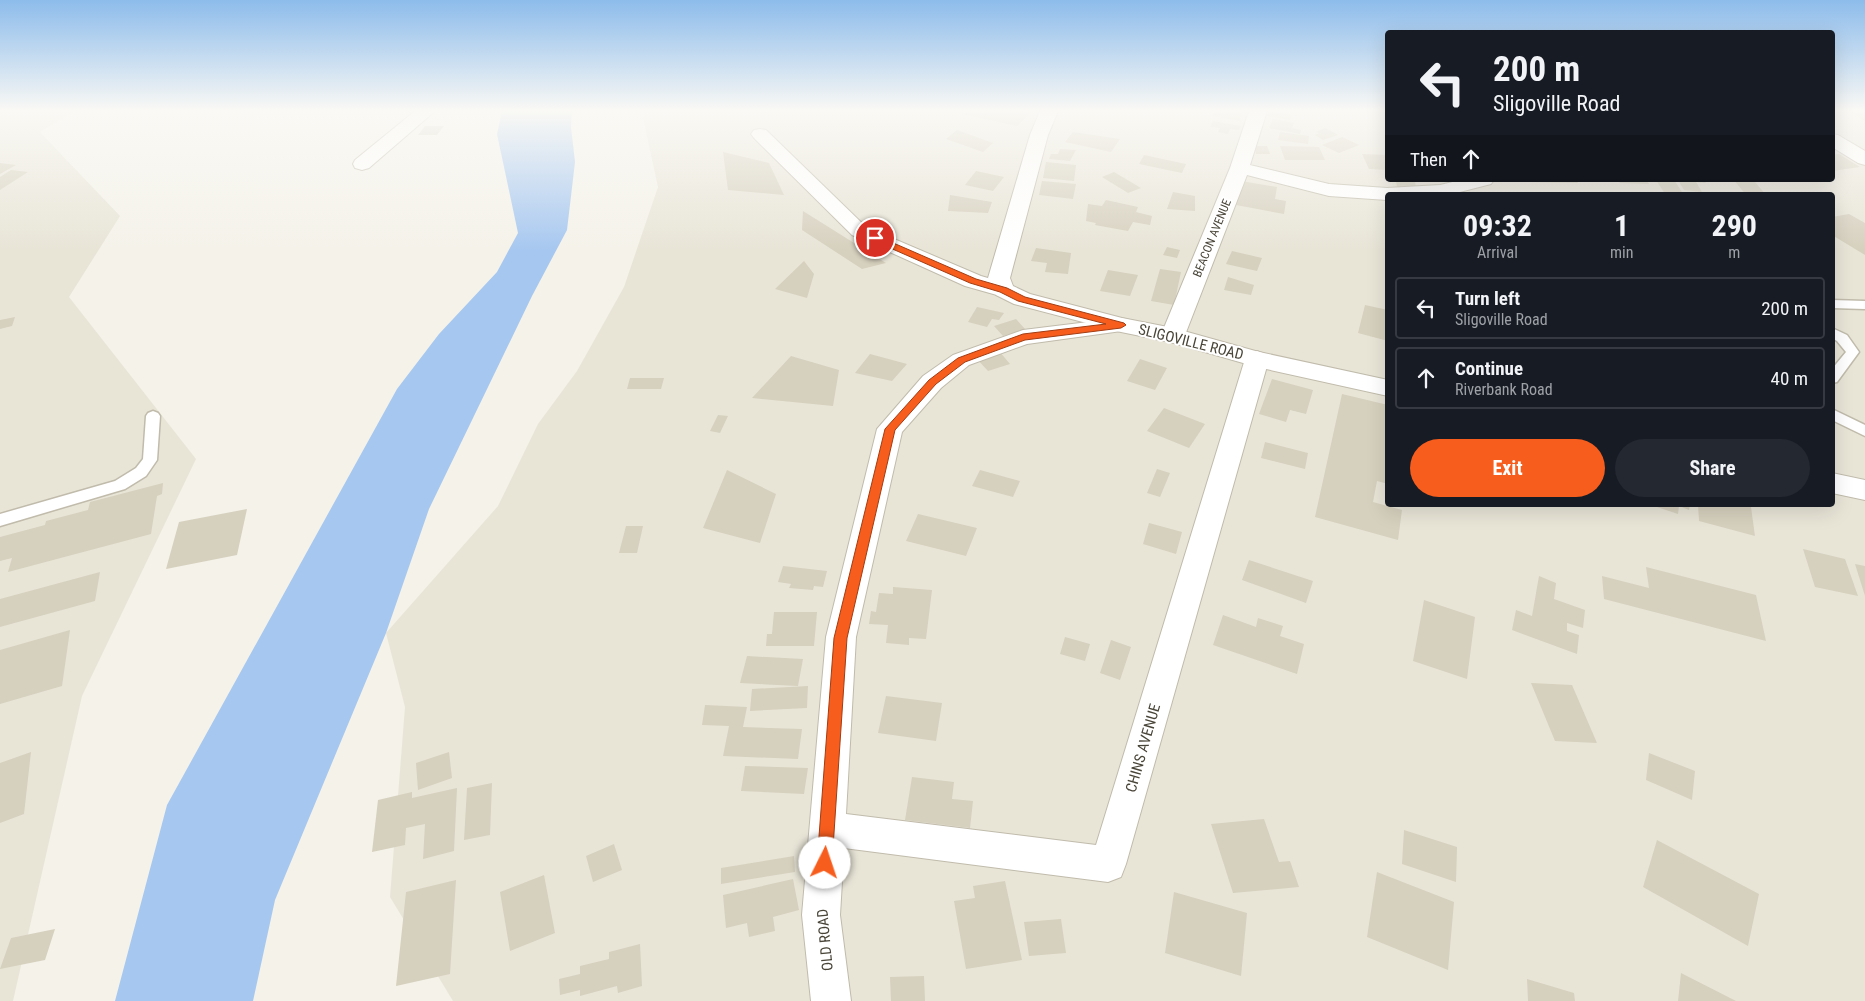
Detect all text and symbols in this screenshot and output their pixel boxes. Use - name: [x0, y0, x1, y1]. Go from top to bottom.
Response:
- text: 200 m: [1493, 49, 1580, 90]
- icon: left: [1410, 50, 1475, 115]
- text: Sligoville Road: [1493, 91, 1620, 116]
- icon: ahead: [1457, 145, 1485, 173]
- text: Then: [1410, 148, 1447, 171]
- street label: BEACON AVENUE: [1190, 197, 1234, 279]
- text: 09:32: [1463, 208, 1532, 243]
- text: 1: [1614, 208, 1629, 243]
- text: 290: [1711, 208, 1757, 243]
- pin: [854, 217, 896, 259]
- icon: arrive: [861, 224, 889, 252]
- text: Arrival: [1477, 243, 1518, 262]
- text: min: [1610, 243, 1633, 262]
- text: m: [1728, 243, 1740, 262]
- text: Turn left: [1455, 287, 1520, 310]
- icon: left: [1412, 294, 1440, 322]
- text: 200 m: [1761, 297, 1808, 320]
- text: Sligoville Road: [1455, 310, 1548, 329]
- street label: SLIGOVILLE ROAD: [1137, 320, 1245, 364]
- text: Continue: [1455, 357, 1523, 380]
- icon: ahead: [1412, 364, 1440, 392]
- text: 40 m: [1771, 367, 1808, 390]
- text: Riverbank Road: [1455, 380, 1553, 399]
- button: Exit: [1410, 439, 1605, 497]
- button: Share: [1615, 439, 1810, 497]
- street label: CHINS AVENUE: [1122, 702, 1164, 794]
- position arrow: [798, 836, 850, 888]
- street label: OLD ROAD: [813, 908, 837, 972]

